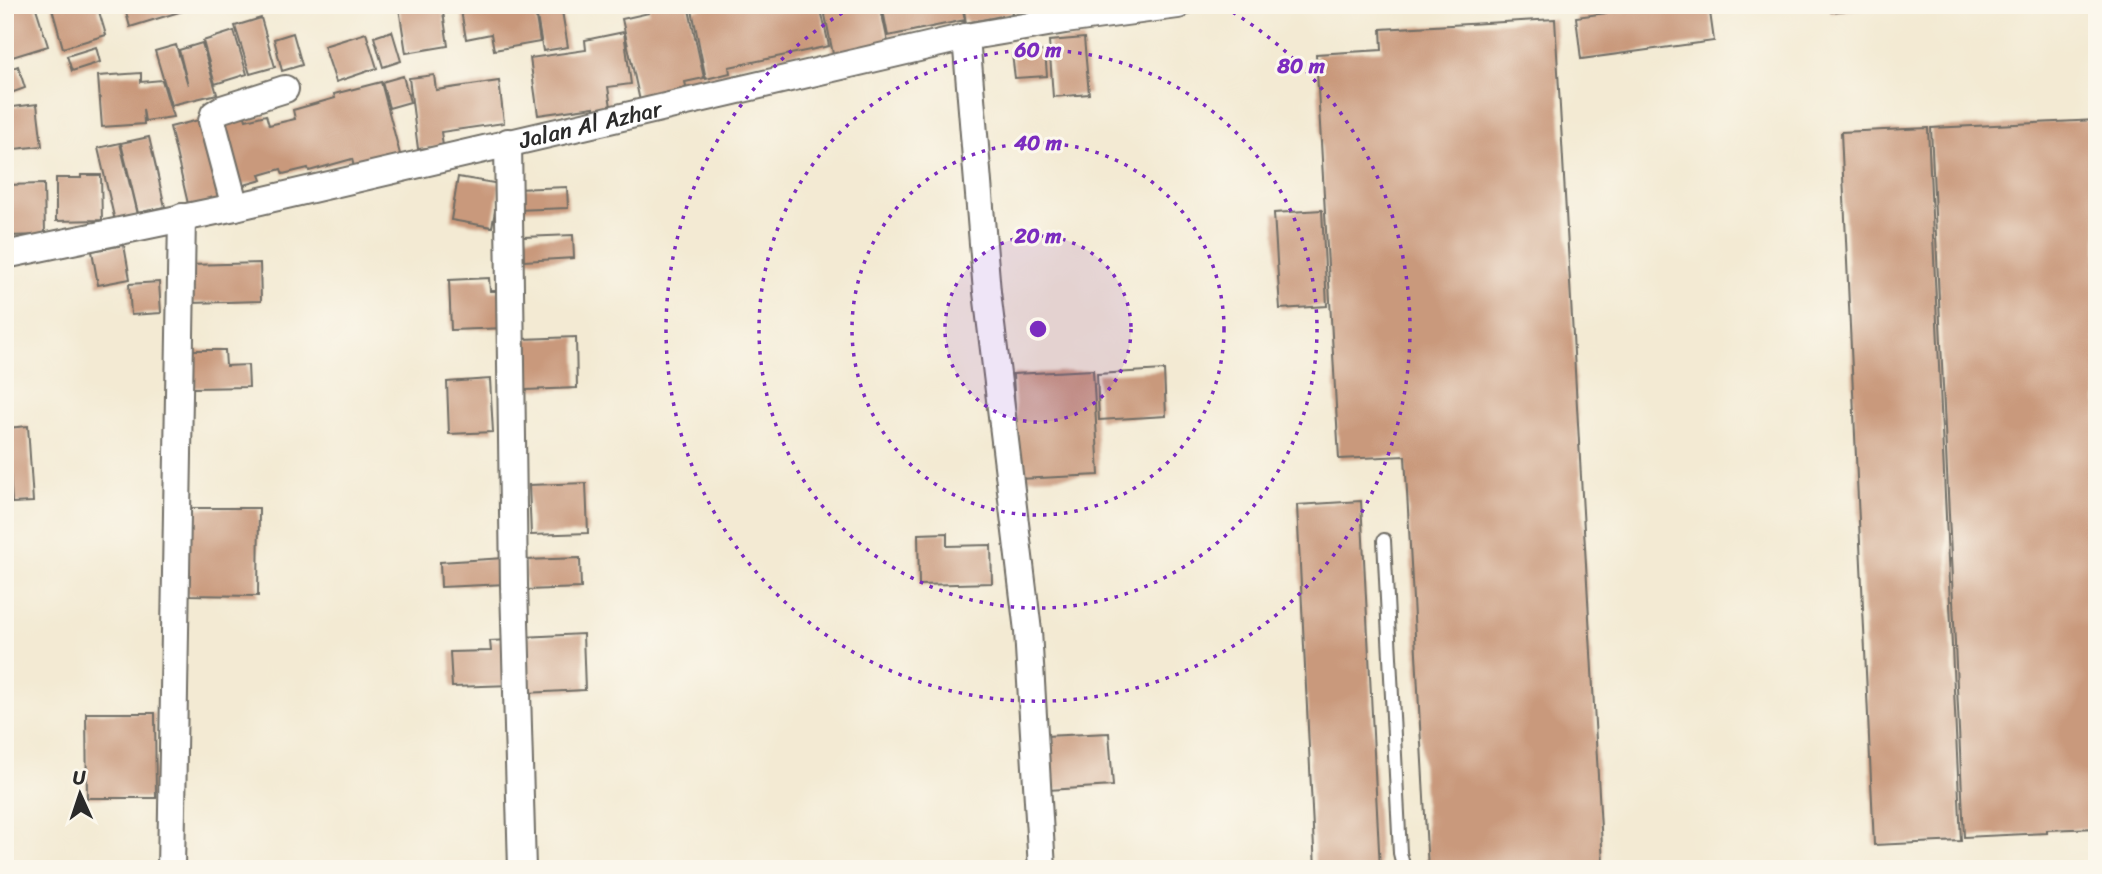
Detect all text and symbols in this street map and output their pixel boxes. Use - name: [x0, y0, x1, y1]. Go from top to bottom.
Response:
- text: 60 m: [1014, 31, 1062, 69]
- text: 80 m: [1276, 47, 1326, 85]
- street label: Jalan Al Azhar: [514, 88, 668, 161]
- text: 40 m: [1013, 124, 1063, 162]
- text: 20 m: [1014, 217, 1062, 255]
- centre of rings: [1026, 317, 1050, 341]
- north arrow: [46, 758, 116, 828]
- text: U: [72, 761, 88, 794]

